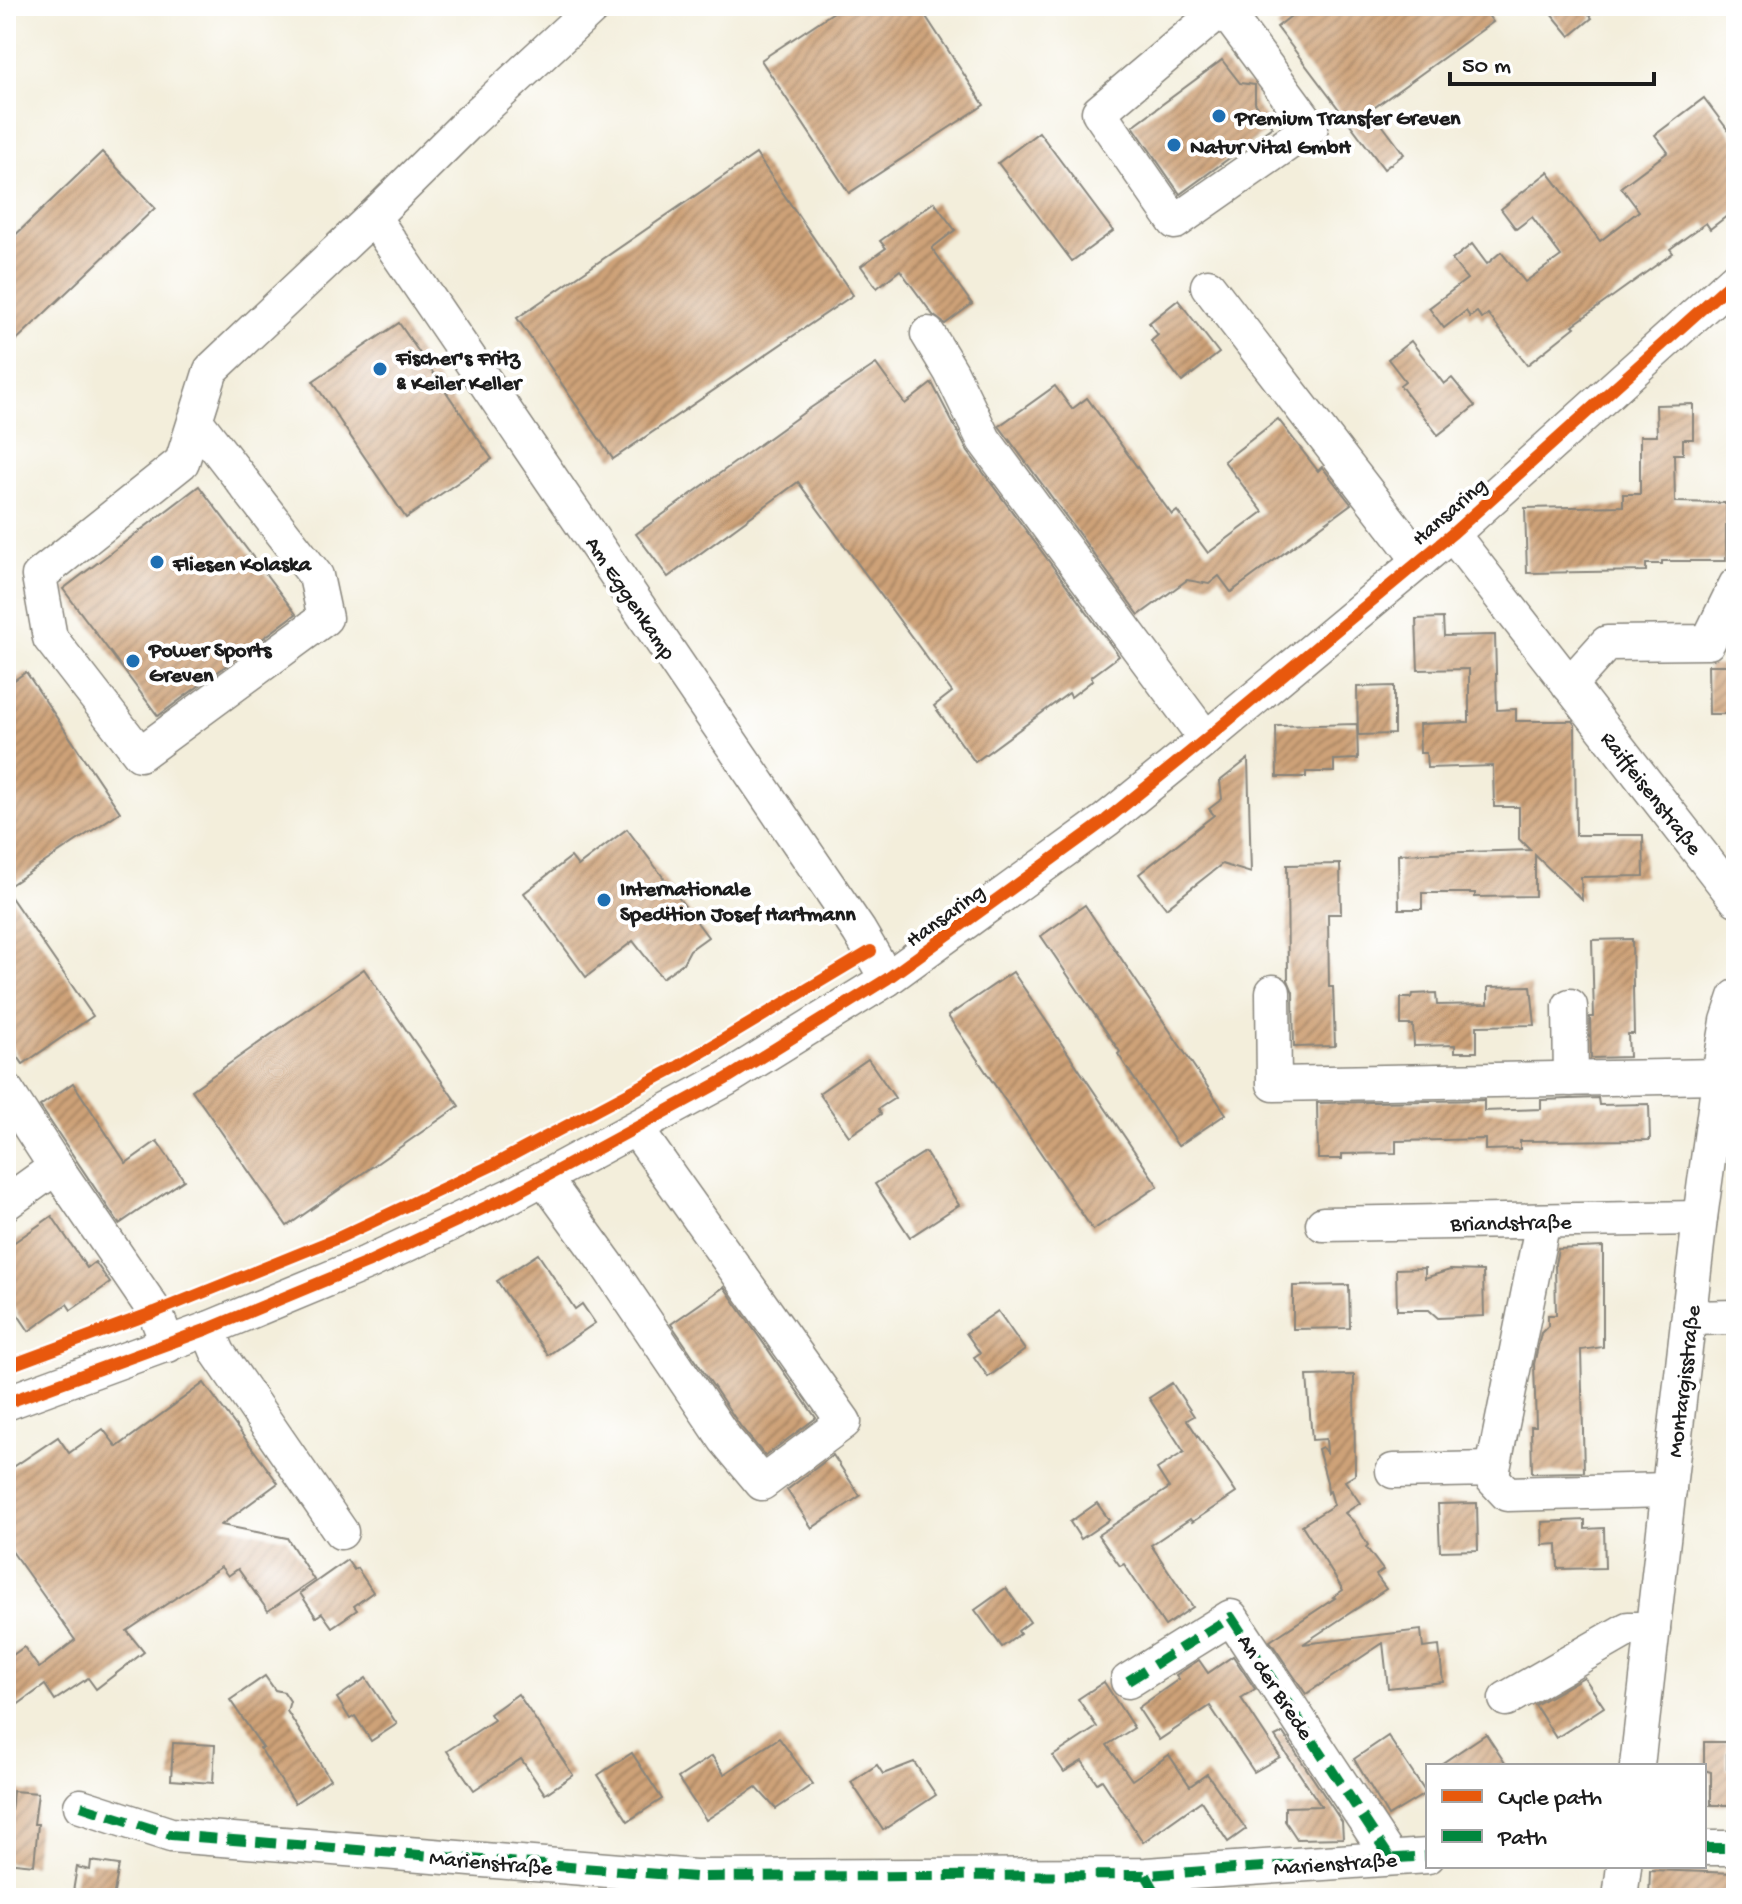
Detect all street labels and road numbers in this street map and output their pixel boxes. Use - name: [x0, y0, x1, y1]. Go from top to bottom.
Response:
- street label: Hansaring: [1408, 473, 1494, 553]
- street label: Am Eggenkamp: [578, 533, 679, 666]
- street label: Raiffeisenstraße: [1593, 727, 1707, 862]
- street label: Hansaring: [902, 880, 991, 955]
- street label: Briandstraße: [1449, 1211, 1573, 1239]
- street label: Montargisstraße: [1664, 1303, 1708, 1459]
- street label: An der Brede: [1230, 1631, 1318, 1746]
- street label: Marienstraße: [428, 1847, 554, 1883]
- street label: Marienstraße: [1273, 1849, 1399, 1883]

